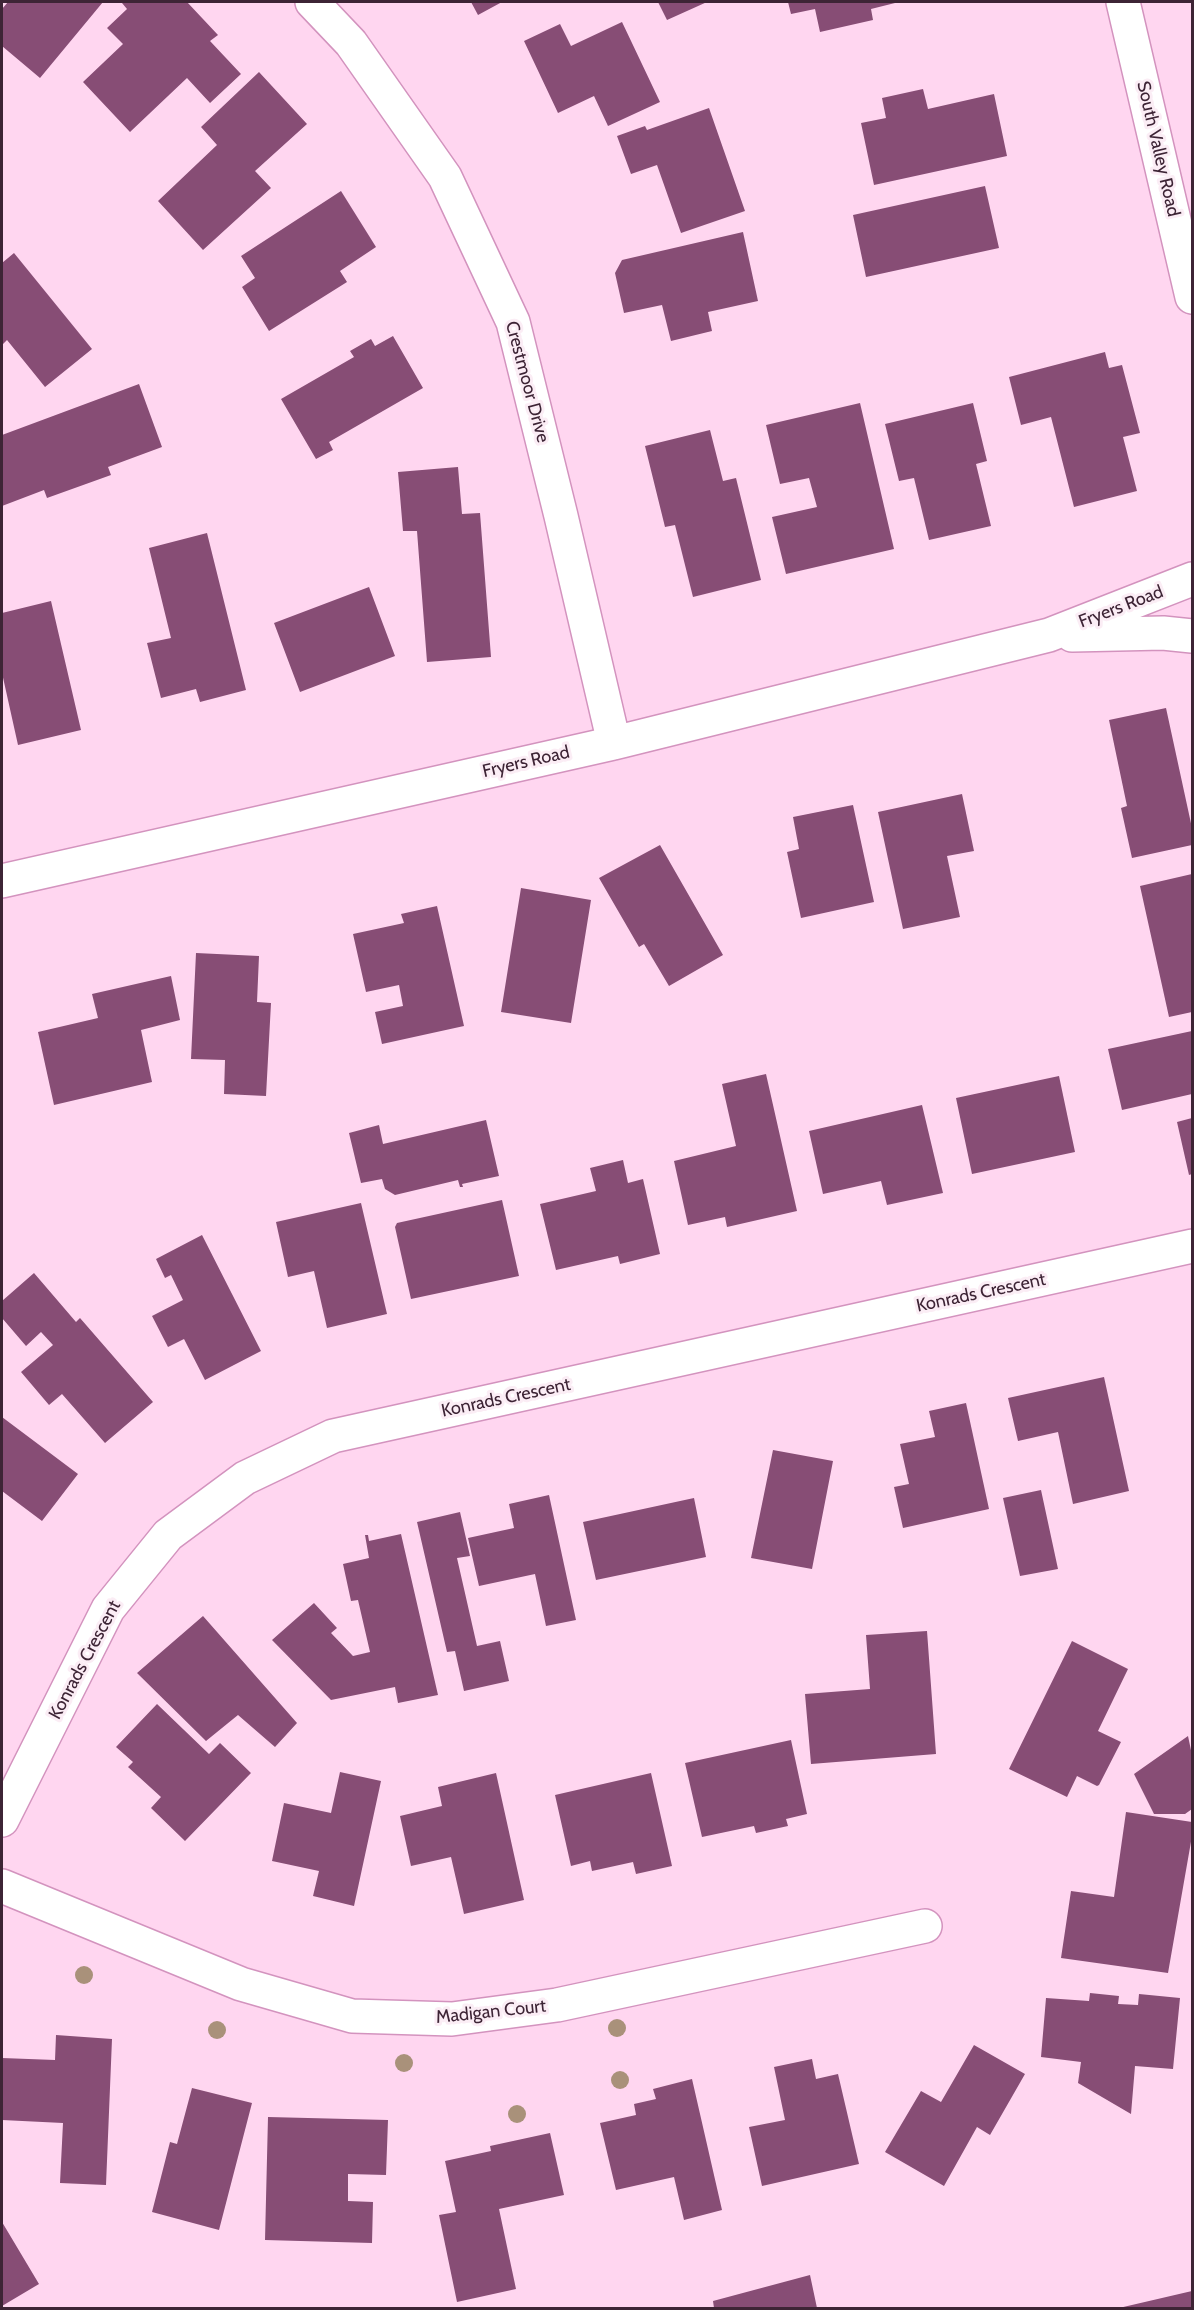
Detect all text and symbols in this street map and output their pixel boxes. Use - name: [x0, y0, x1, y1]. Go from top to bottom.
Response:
- street label: South Valley Road: [1132, 79, 1184, 219]
- street label: Crestmoor Drive: [500, 319, 554, 445]
- street label: Fryers Road: [1076, 581, 1166, 633]
- street label: Fryers Road: [480, 742, 572, 782]
- street label: Konrads Crescent: [914, 1269, 1048, 1317]
- street label: Konrads Crescent: [439, 1374, 573, 1422]
- street label: Konrads Crescent: [45, 1597, 125, 1723]
- street label: Madigan Court: [435, 1995, 547, 2029]

